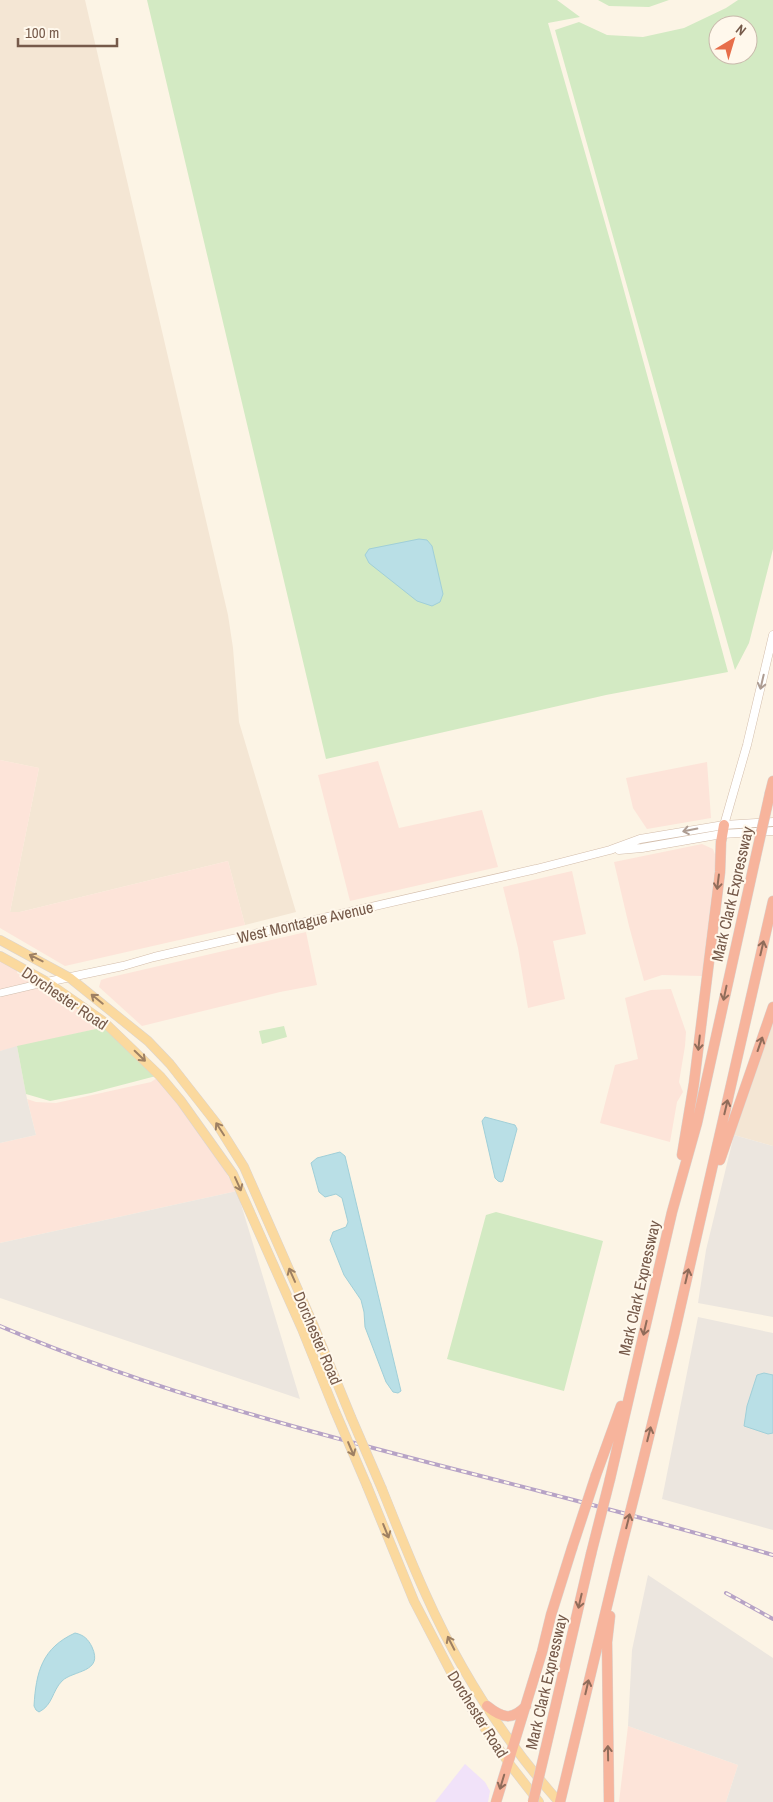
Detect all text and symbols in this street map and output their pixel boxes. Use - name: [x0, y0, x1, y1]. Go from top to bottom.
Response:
- scale bar: [18, 15, 116, 47]
- north arrow: [708, 15, 758, 65]
- text: N: [732, 20, 750, 39]
- text: 100 m: [25, 22, 59, 43]
- one-way arrow: [757, 674, 766, 690]
- street label: Mark Clark Expressway: [706, 824, 758, 964]
- one-way arrow: [682, 826, 698, 835]
- one-way arrow: [713, 874, 723, 890]
- street label: West Montague Avenue: [235, 896, 375, 948]
- one-way arrow: [758, 941, 767, 957]
- one-way arrow: [28, 953, 43, 963]
- street label: Dorchester Road: [18, 961, 112, 1035]
- one-way arrow: [720, 985, 729, 1001]
- one-way arrow: [91, 994, 104, 1005]
- one-way arrow: [694, 1035, 704, 1051]
- one-way arrow: [756, 1036, 766, 1052]
- one-way arrow: [133, 1050, 146, 1062]
- one-way arrow: [722, 1099, 731, 1115]
- one-way arrow: [215, 1122, 226, 1136]
- one-way arrow: [234, 1176, 244, 1191]
- street label: Mark Clark Expressway: [613, 1218, 665, 1358]
- one-way arrow: [286, 1268, 296, 1283]
- one-way arrow: [683, 1268, 692, 1284]
- street label: Dorchester Road: [288, 1288, 348, 1388]
- one-way arrow: [640, 1319, 649, 1335]
- one-way arrow: [645, 1426, 654, 1442]
- one-way arrow: [347, 1441, 357, 1456]
- one-way arrow: [624, 1513, 633, 1529]
- one-way arrow: [382, 1523, 391, 1538]
- one-way arrow: [575, 1593, 584, 1609]
- street label: Mark Clark Expressway: [520, 1612, 572, 1752]
- one-way arrow: [445, 1636, 455, 1651]
- street label: Dorchester Road: [442, 1666, 514, 1762]
- one-way arrow: [583, 1680, 592, 1696]
- one-way arrow: [604, 1746, 613, 1762]
- one-way arrow: [496, 1774, 506, 1790]

